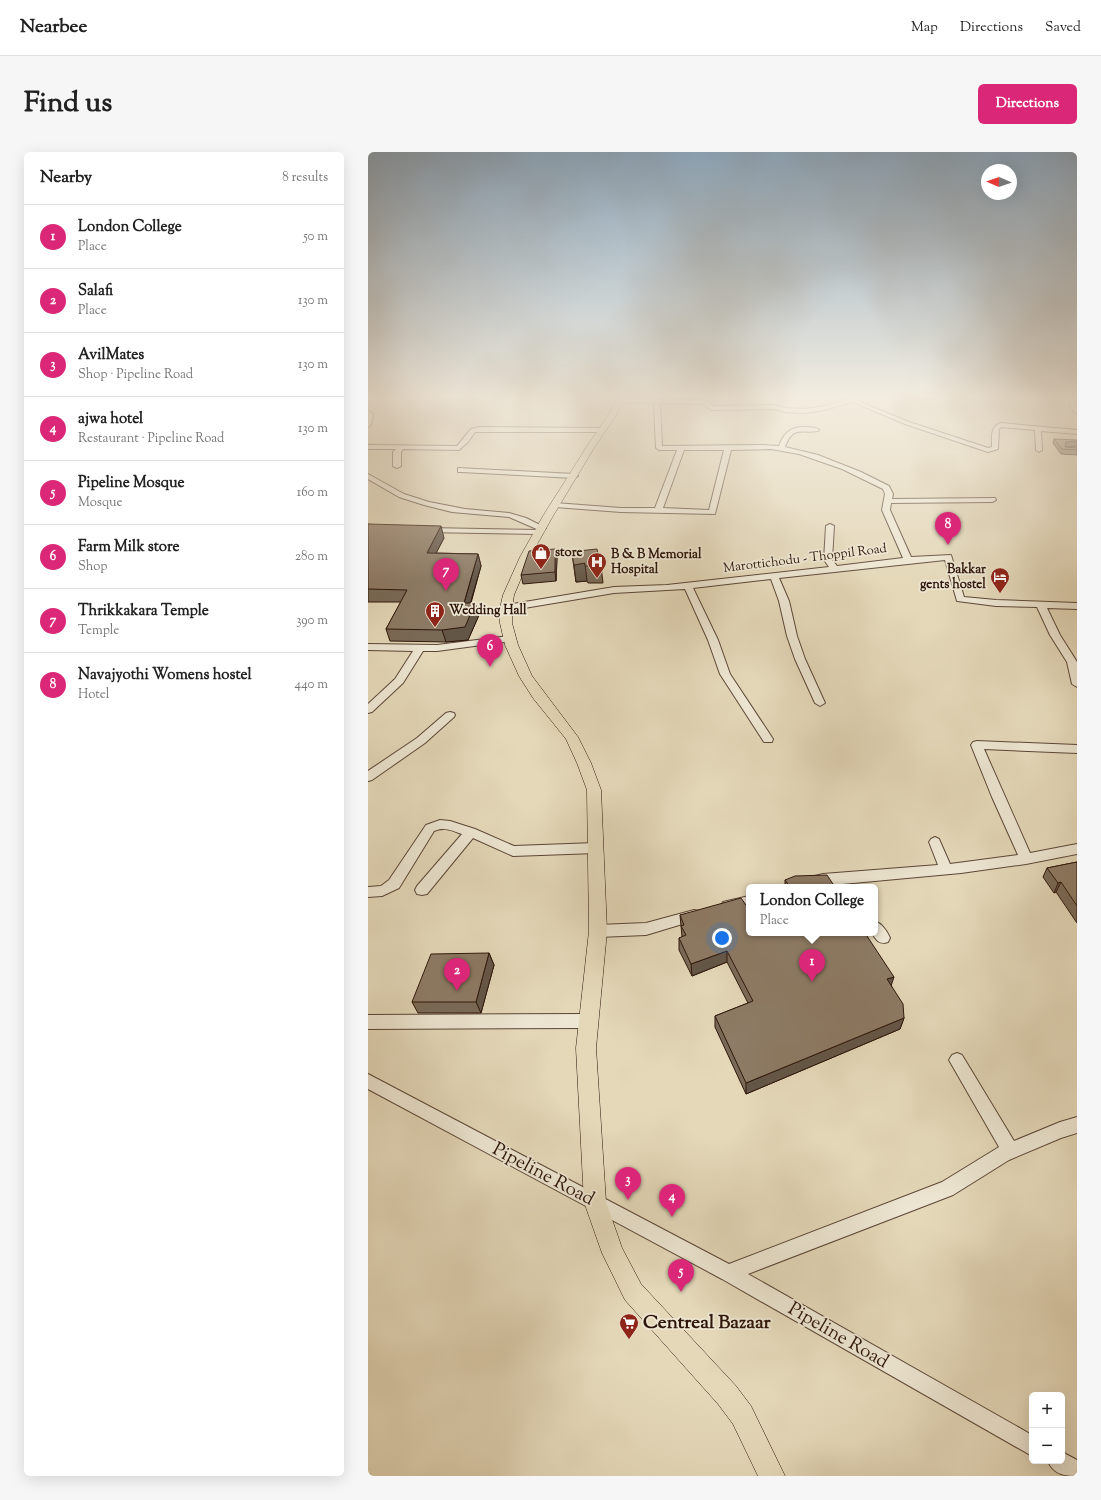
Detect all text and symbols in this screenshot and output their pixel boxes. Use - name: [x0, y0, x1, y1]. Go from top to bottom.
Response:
- text: Nearbee: [20, 14, 87, 41]
- text: Map: [911, 18, 938, 38]
- text: Directions: [960, 18, 1023, 38]
- text: Saved: [1045, 18, 1081, 38]
- text: Find us: [24, 84, 112, 124]
- button: Directions: [978, 84, 1077, 124]
- north arrow: [981, 164, 1017, 200]
- text: Nearby: [40, 166, 92, 190]
- text: 8 results: [282, 169, 328, 187]
- text: London College: [78, 217, 182, 238]
- text: 1: [51, 228, 55, 246]
- text: 50 m: [303, 228, 328, 246]
- text: Place: [78, 238, 107, 256]
- text: Salafi: [78, 281, 113, 302]
- text: 2: [50, 292, 56, 310]
- text: 130 m: [298, 292, 328, 310]
- text: Place: [78, 302, 107, 320]
- text: AvilMates: [78, 345, 144, 366]
- text: 3: [50, 356, 56, 374]
- text: 130 m: [298, 356, 328, 374]
- text: Shop · Pipeline Road: [78, 366, 193, 384]
- text: ajwa hotel: [78, 409, 143, 430]
- text: 4: [50, 420, 56, 438]
- text: 130 m: [298, 420, 328, 438]
- text: Restaurant · Pipeline Road: [78, 430, 224, 448]
- text: Pipeline Mosque: [78, 473, 185, 494]
- text: 5: [51, 484, 55, 502]
- text: 160 m: [297, 484, 328, 502]
- text: Mosque: [78, 494, 123, 512]
- pin: 8: [935, 512, 961, 545]
- text: Farm Milk store: [78, 537, 180, 558]
- street label: Marottichodu - Thoppil Road: [722, 540, 888, 578]
- shop icon: store: [530, 542, 552, 570]
- place label: store: [555, 544, 583, 562]
- place label: B & B Memorial Hospital: [611, 546, 702, 579]
- text: 6: [50, 548, 56, 566]
- text: 280 m: [295, 548, 328, 566]
- hospital icon: B & B Memorial Hospital: [586, 551, 608, 579]
- text: Shop: [78, 558, 107, 576]
- pin: 7: [433, 558, 459, 591]
- place label: Bakkar gents hostel: [920, 561, 986, 594]
- hotel icon: Bakkar gents hostel: [989, 566, 1011, 594]
- building icon: Wedding Hall: [424, 600, 446, 628]
- text: Thrikkakara Temple: [78, 601, 209, 622]
- place label: Wedding Hall: [449, 602, 527, 620]
- text: 7: [50, 612, 56, 630]
- text: 390 m: [296, 612, 328, 630]
- text: Temple: [78, 622, 119, 640]
- pin: 6: [477, 634, 503, 667]
- text: Navajyothi Womens hostel: [78, 665, 252, 686]
- text: 8: [50, 676, 56, 694]
- text: 440 m: [295, 676, 328, 694]
- text: Hotel: [78, 686, 109, 704]
- popup: [746, 884, 878, 936]
- text: London College: [760, 891, 864, 912]
- text: Place: [760, 912, 789, 930]
- your location: [712, 928, 732, 948]
- pin: 1: [799, 949, 825, 982]
- pin: 2: [444, 958, 470, 991]
- street label: Pipeline Road: [487, 1137, 599, 1213]
- pin: 3: [615, 1167, 641, 1200]
- pin: 4: [659, 1184, 685, 1217]
- pin: 5: [668, 1259, 694, 1292]
- street label: Pipeline Road: [783, 1296, 894, 1376]
- place label: Centreal Bazaar: [643, 1310, 771, 1337]
- supermarket icon: Centreal Bazaar: [618, 1312, 640, 1340]
- map controls: [1029, 1392, 1065, 1464]
- button: +: [1029, 1392, 1065, 1428]
- button: −: [1029, 1428, 1065, 1464]

